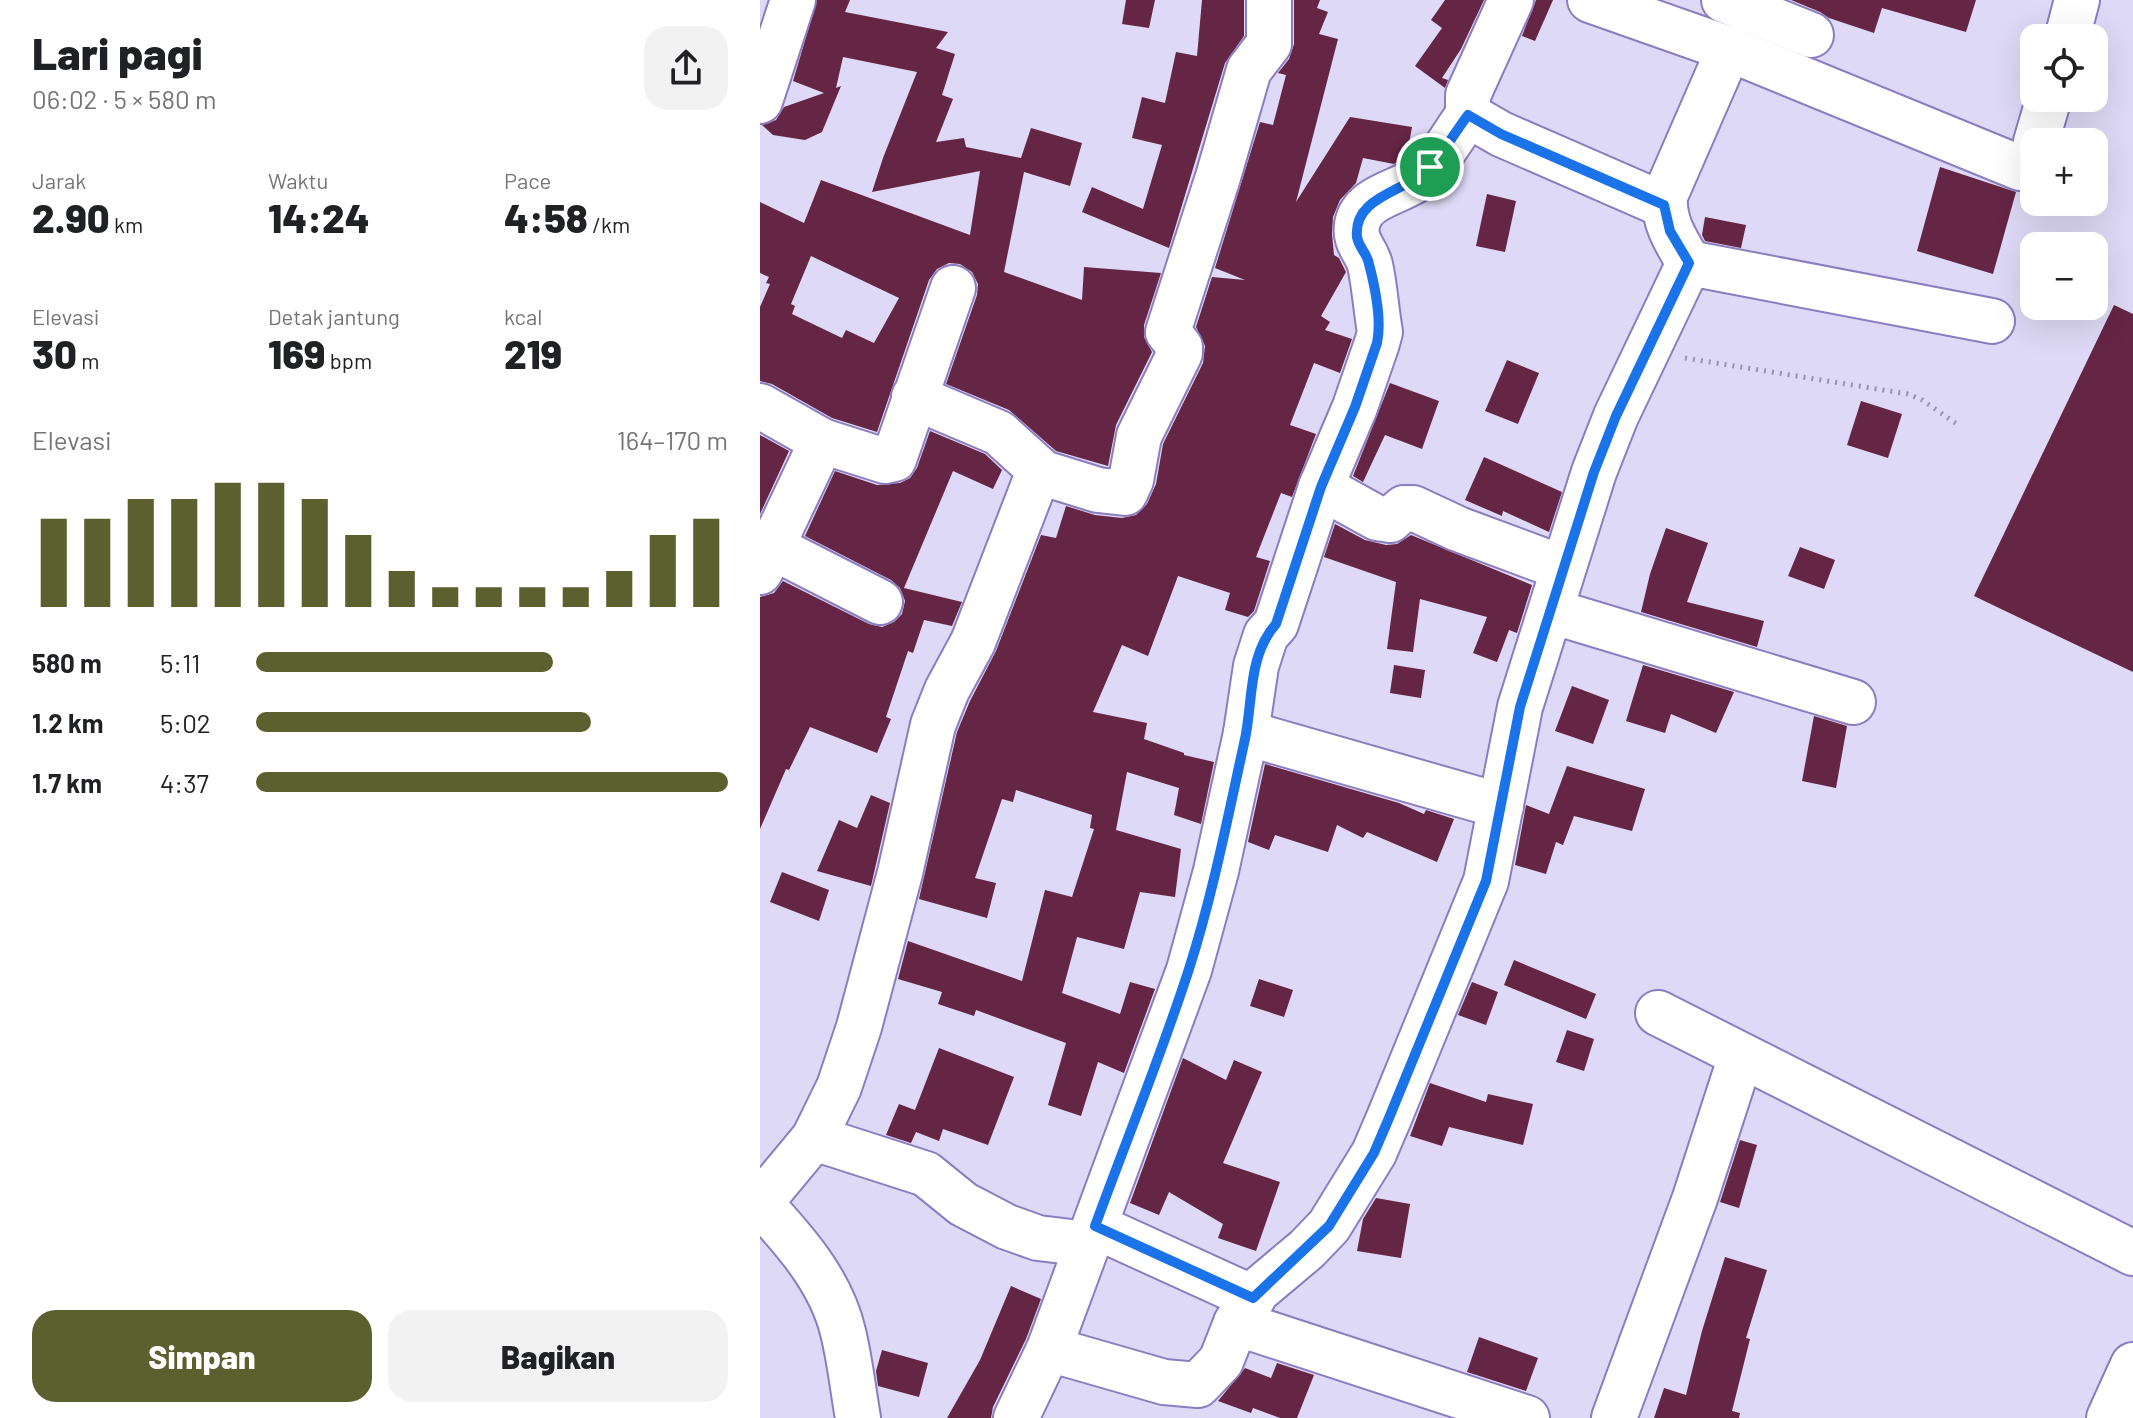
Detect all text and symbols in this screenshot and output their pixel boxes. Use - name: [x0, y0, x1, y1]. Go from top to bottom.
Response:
- map controls: [2020, 24, 2108, 320]
- button: locate: [2020, 24, 2108, 112]
- text: Lari pagi: [32, 26, 203, 79]
- button: share: [644, 26, 728, 110]
- text: 06:02 · 5 × 580 m: [32, 83, 216, 114]
- button: +: [2020, 128, 2108, 216]
- pin: [1396, 133, 1464, 201]
- icon: arrive: [1408, 145, 1452, 189]
- text: Jarak: [32, 167, 86, 193]
- text: Waktu: [268, 167, 328, 193]
- text: Pace: [504, 167, 551, 193]
- text: 2.90: [32, 193, 110, 241]
- text: 14:24: [268, 193, 370, 241]
- text: 4:58: [504, 193, 588, 241]
- text: km: [110, 211, 143, 237]
- text: /km: [588, 211, 630, 237]
- button: −: [2020, 232, 2108, 320]
- text: Elevasi: [32, 303, 99, 329]
- text: Detak jantung: [268, 303, 400, 329]
- text: kcal: [504, 303, 542, 329]
- text: 30: [32, 329, 77, 377]
- text: 169: [268, 329, 325, 377]
- text: 219: [504, 329, 562, 377]
- text: m: [77, 347, 99, 373]
- text: bpm: [325, 347, 372, 373]
- text: Elevasi: [32, 424, 112, 455]
- text: 164–170 m: [617, 424, 728, 455]
- text: 580 m: [32, 647, 102, 678]
- text: 5:11: [160, 647, 200, 678]
- text: 1.2 km: [32, 707, 104, 738]
- text: 5:02: [160, 707, 211, 738]
- text: 1.7 km: [32, 767, 102, 798]
- text: 4:37: [160, 767, 209, 798]
- button: Simpan: [32, 1310, 372, 1402]
- button: Bagikan: [388, 1310, 728, 1402]

